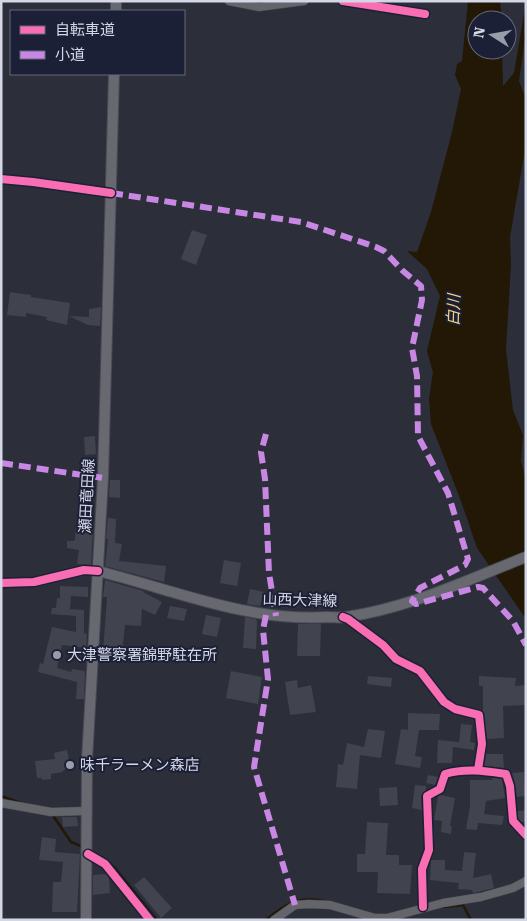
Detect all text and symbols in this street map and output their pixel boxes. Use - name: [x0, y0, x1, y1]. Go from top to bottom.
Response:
- legend: [10, 10, 185, 75]
- north arrow: [467, 10, 517, 60]
- text: 自転車道: [55, 21, 115, 39]
- text: N: [470, 25, 488, 39]
- text: 小道: [55, 46, 85, 64]
- water label: 白川: [443, 292, 464, 326]
- street label: 瀬田竜田線: [76, 458, 98, 534]
- street label: 山西大津線: [262, 590, 338, 610]
- place label: 大津警察署錦野駐在所: [67, 646, 217, 664]
- marker: 大津警察署錦野駐在所: [51, 649, 63, 661]
- place label: 味千ラーメン森店: [80, 756, 199, 774]
- marker: 味千ラーメン森店: [64, 759, 76, 771]

